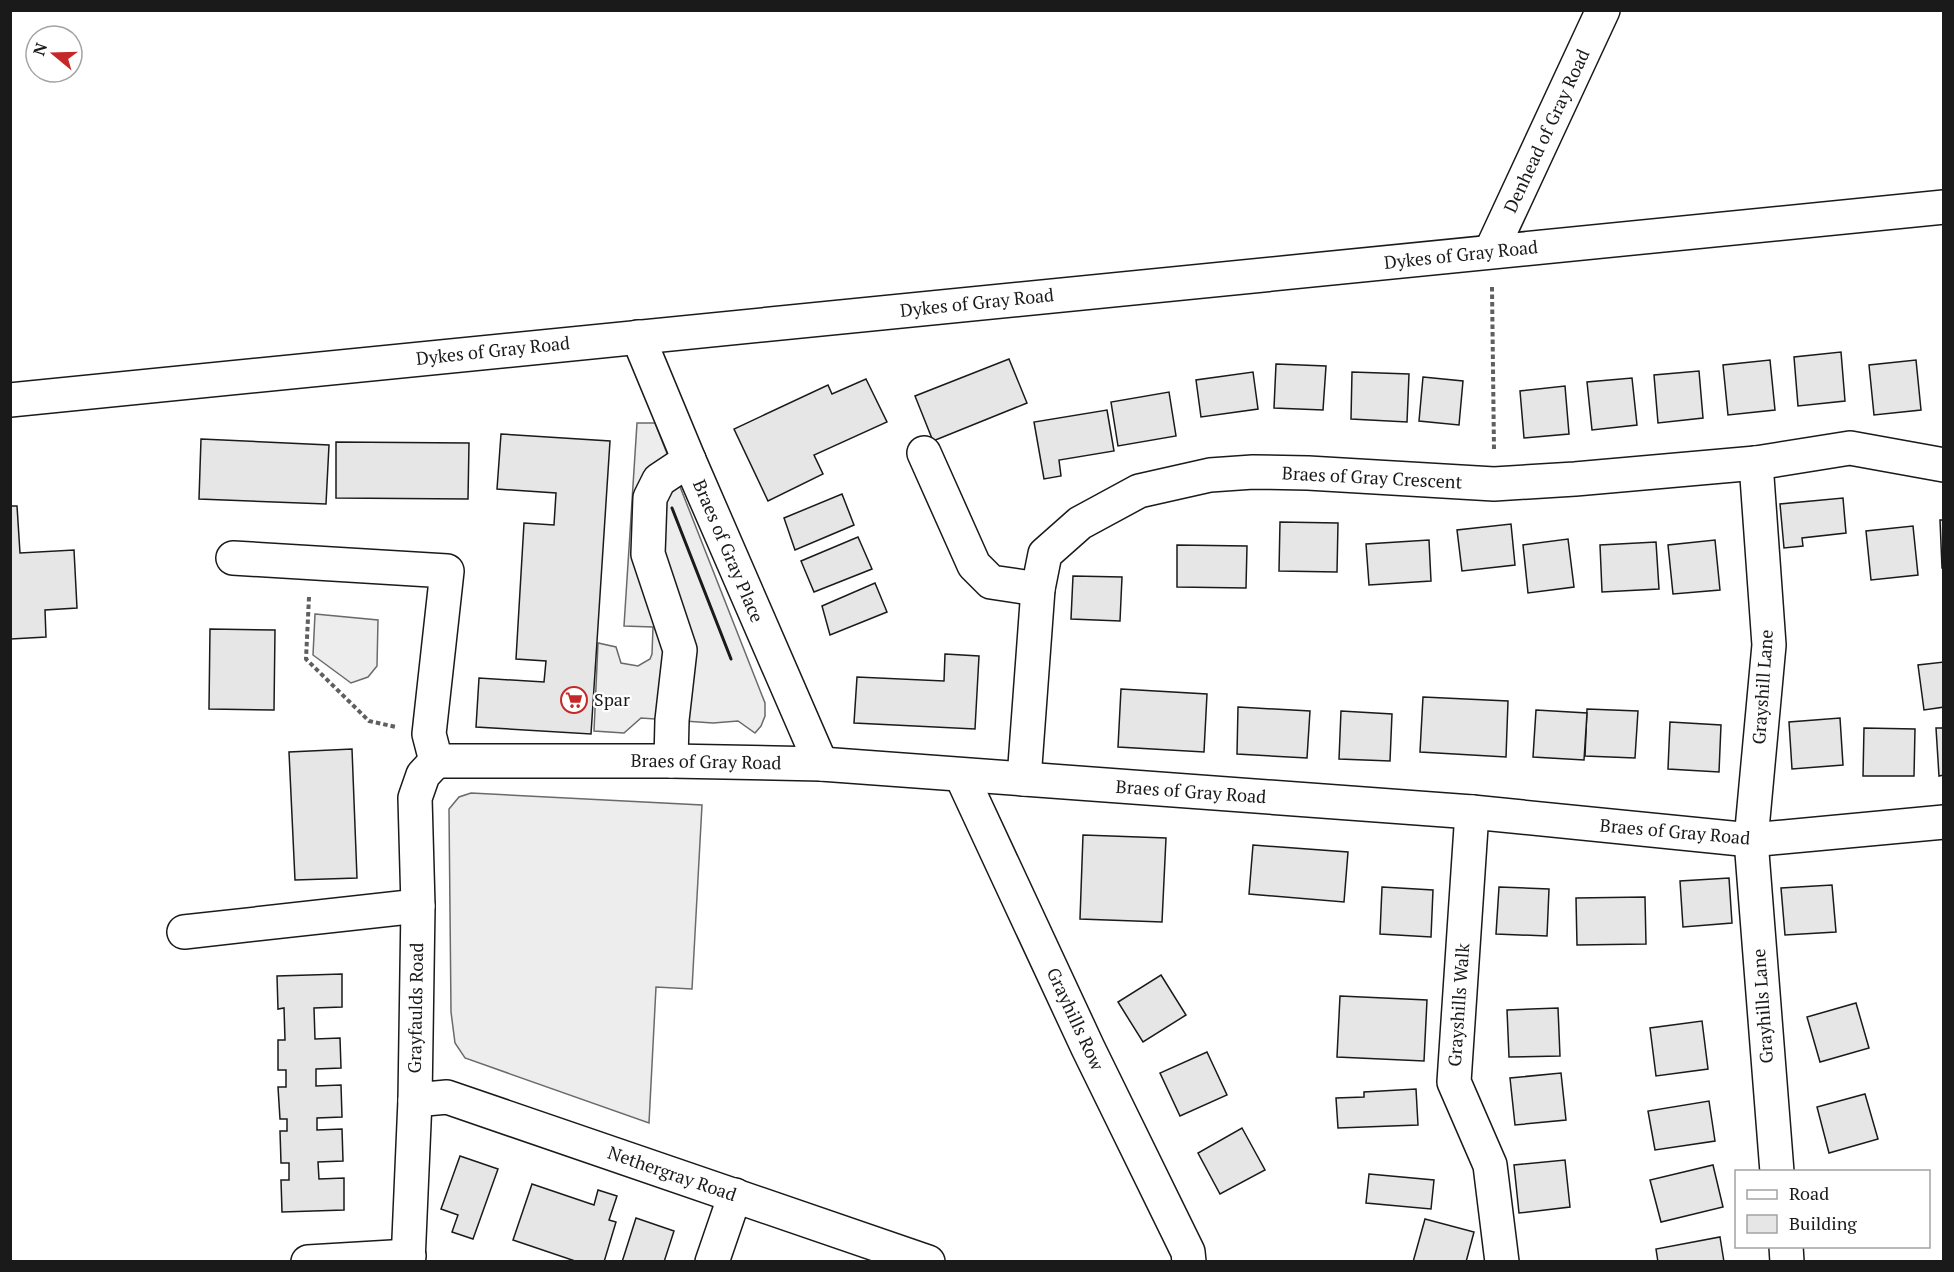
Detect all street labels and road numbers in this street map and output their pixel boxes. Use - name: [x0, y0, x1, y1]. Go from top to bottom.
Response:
- street label: Denhead of Gray Road: [1498, 45, 1595, 216]
- street label: Dykes of Gray Road: [1383, 234, 1539, 274]
- street label: Dykes of Gray Road: [899, 282, 1055, 322]
- street label: Dykes of Gray Road: [415, 330, 571, 370]
- street label: Braes of Gray Crescent: [1281, 460, 1463, 494]
- street label: Braes of Gray Place: [688, 476, 770, 626]
- street label: Grayshill Lane: [1746, 629, 1778, 745]
- street label: Braes of Gray Road: [630, 748, 782, 774]
- street label: Braes of Gray Road: [1115, 774, 1267, 808]
- street label: Braes of Gray Road: [1599, 812, 1751, 850]
- street label: Grayfaulds Road: [402, 942, 428, 1074]
- street label: Grayshills Walk: [1442, 942, 1474, 1067]
- street label: Grayhills Lane: [1746, 948, 1778, 1064]
- street label: Grayhills Row: [1042, 963, 1110, 1074]
- street label: Nethergray Road: [605, 1140, 740, 1206]

